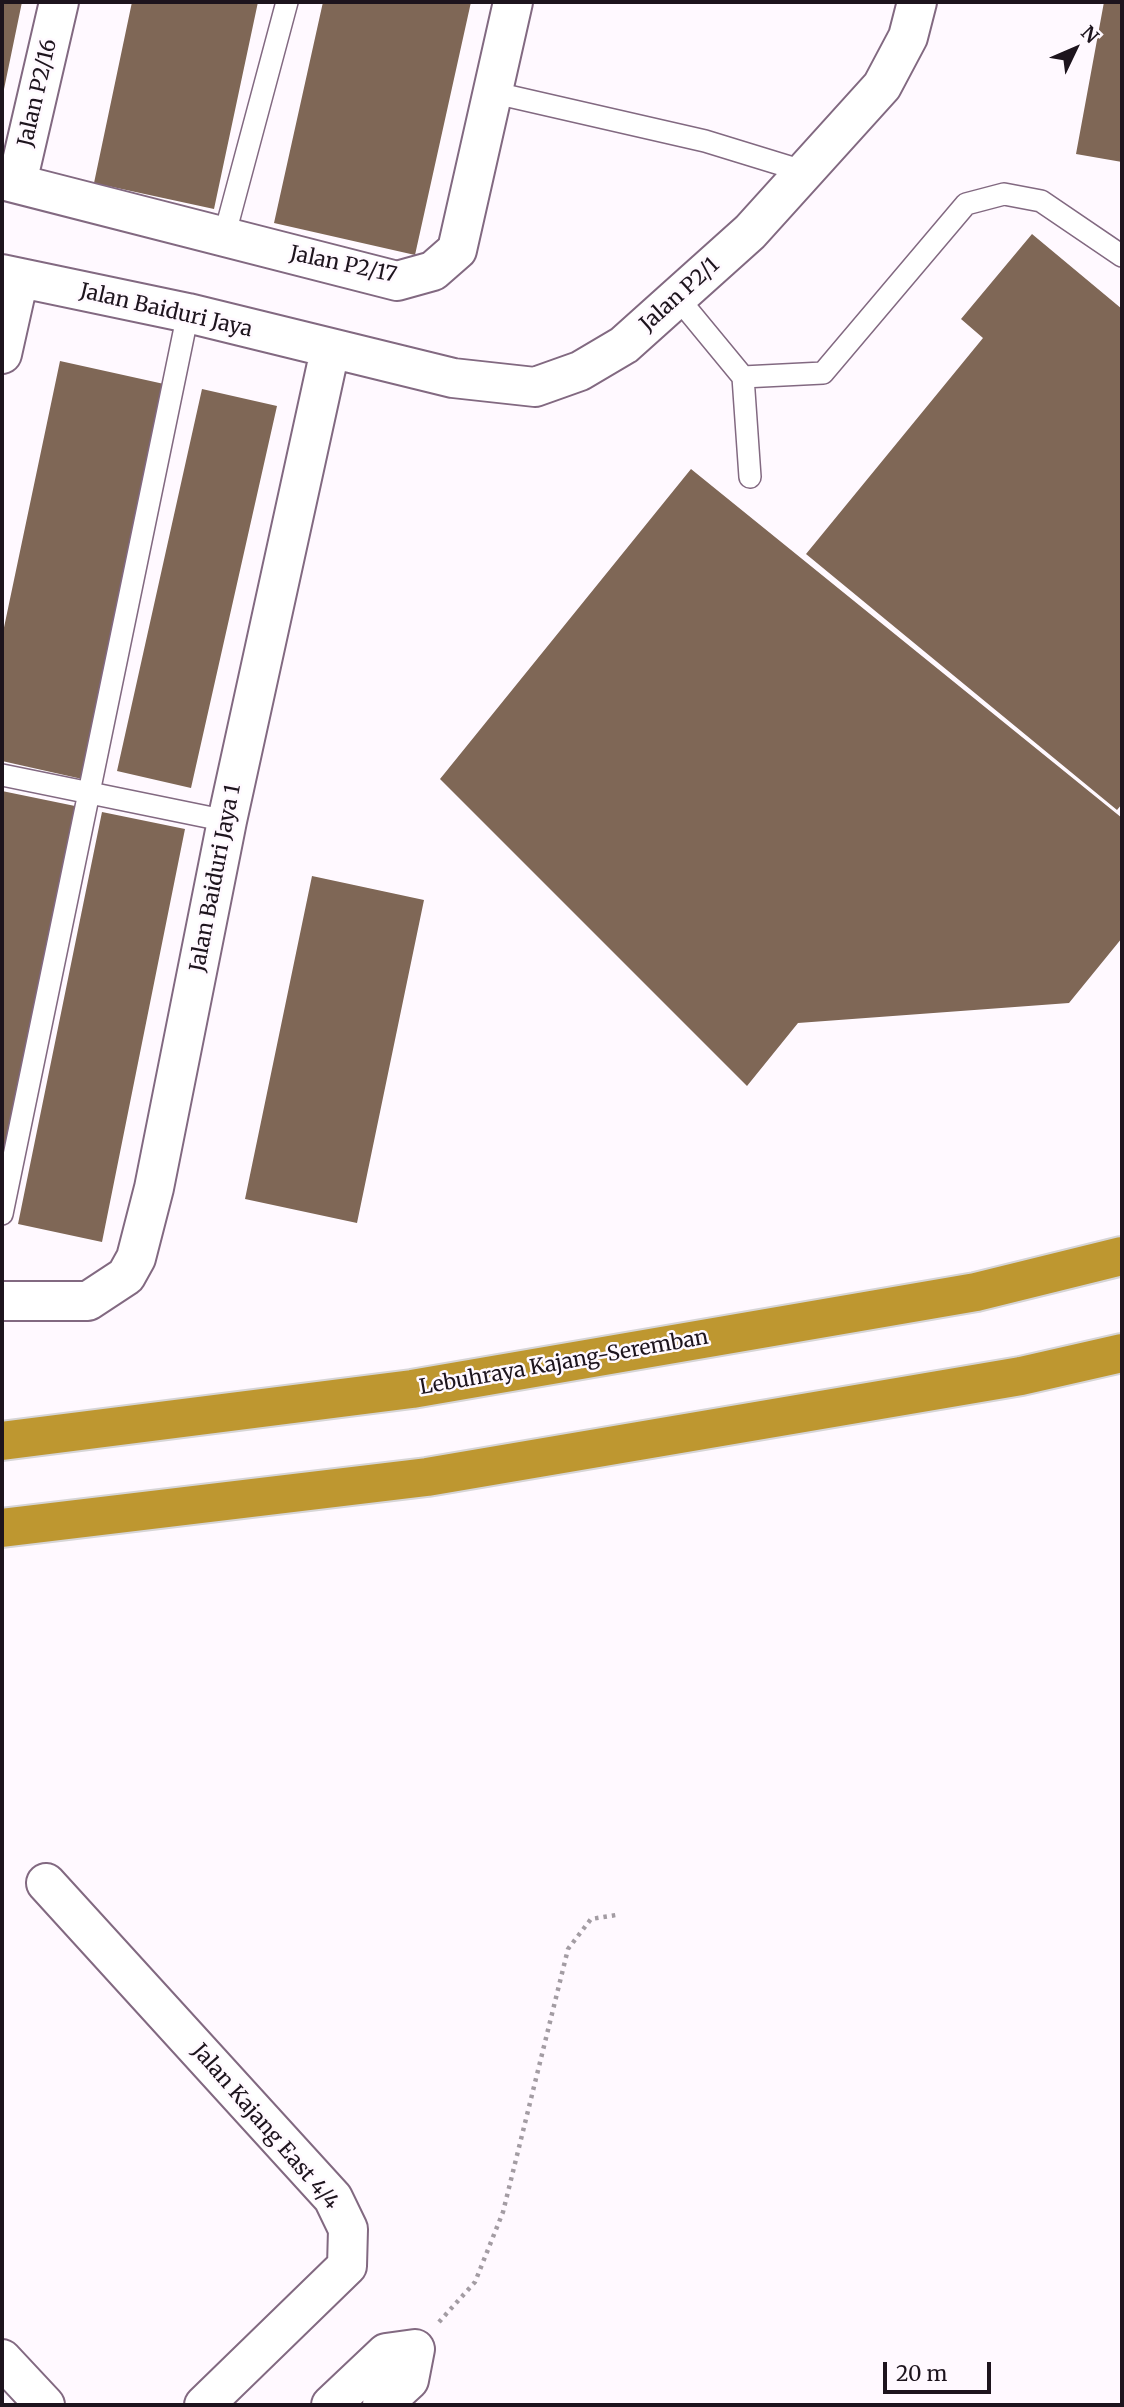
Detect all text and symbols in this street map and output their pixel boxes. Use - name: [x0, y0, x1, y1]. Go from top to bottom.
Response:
- north arrow: [1040, 14, 1110, 84]
- text: N: [1076, 21, 1104, 48]
- street label: Jalan P2/16: [13, 37, 63, 149]
- street label: Jalan P2/17: [287, 241, 399, 289]
- street label: Jalan P2/1: [635, 253, 725, 337]
- street label: Jalan Baiduri Jaya: [77, 279, 255, 343]
- street label: Jalan Baiduri Jaya 1: [185, 782, 247, 974]
- street label: Lebuhraya Kajang-Seremban: [418, 1325, 710, 1401]
- street label: Jalan Kajang East 4/4: [186, 2039, 344, 2215]
- scale bar: [886, 2348, 995, 2392]
- text: 20 m: [896, 2360, 947, 2387]

